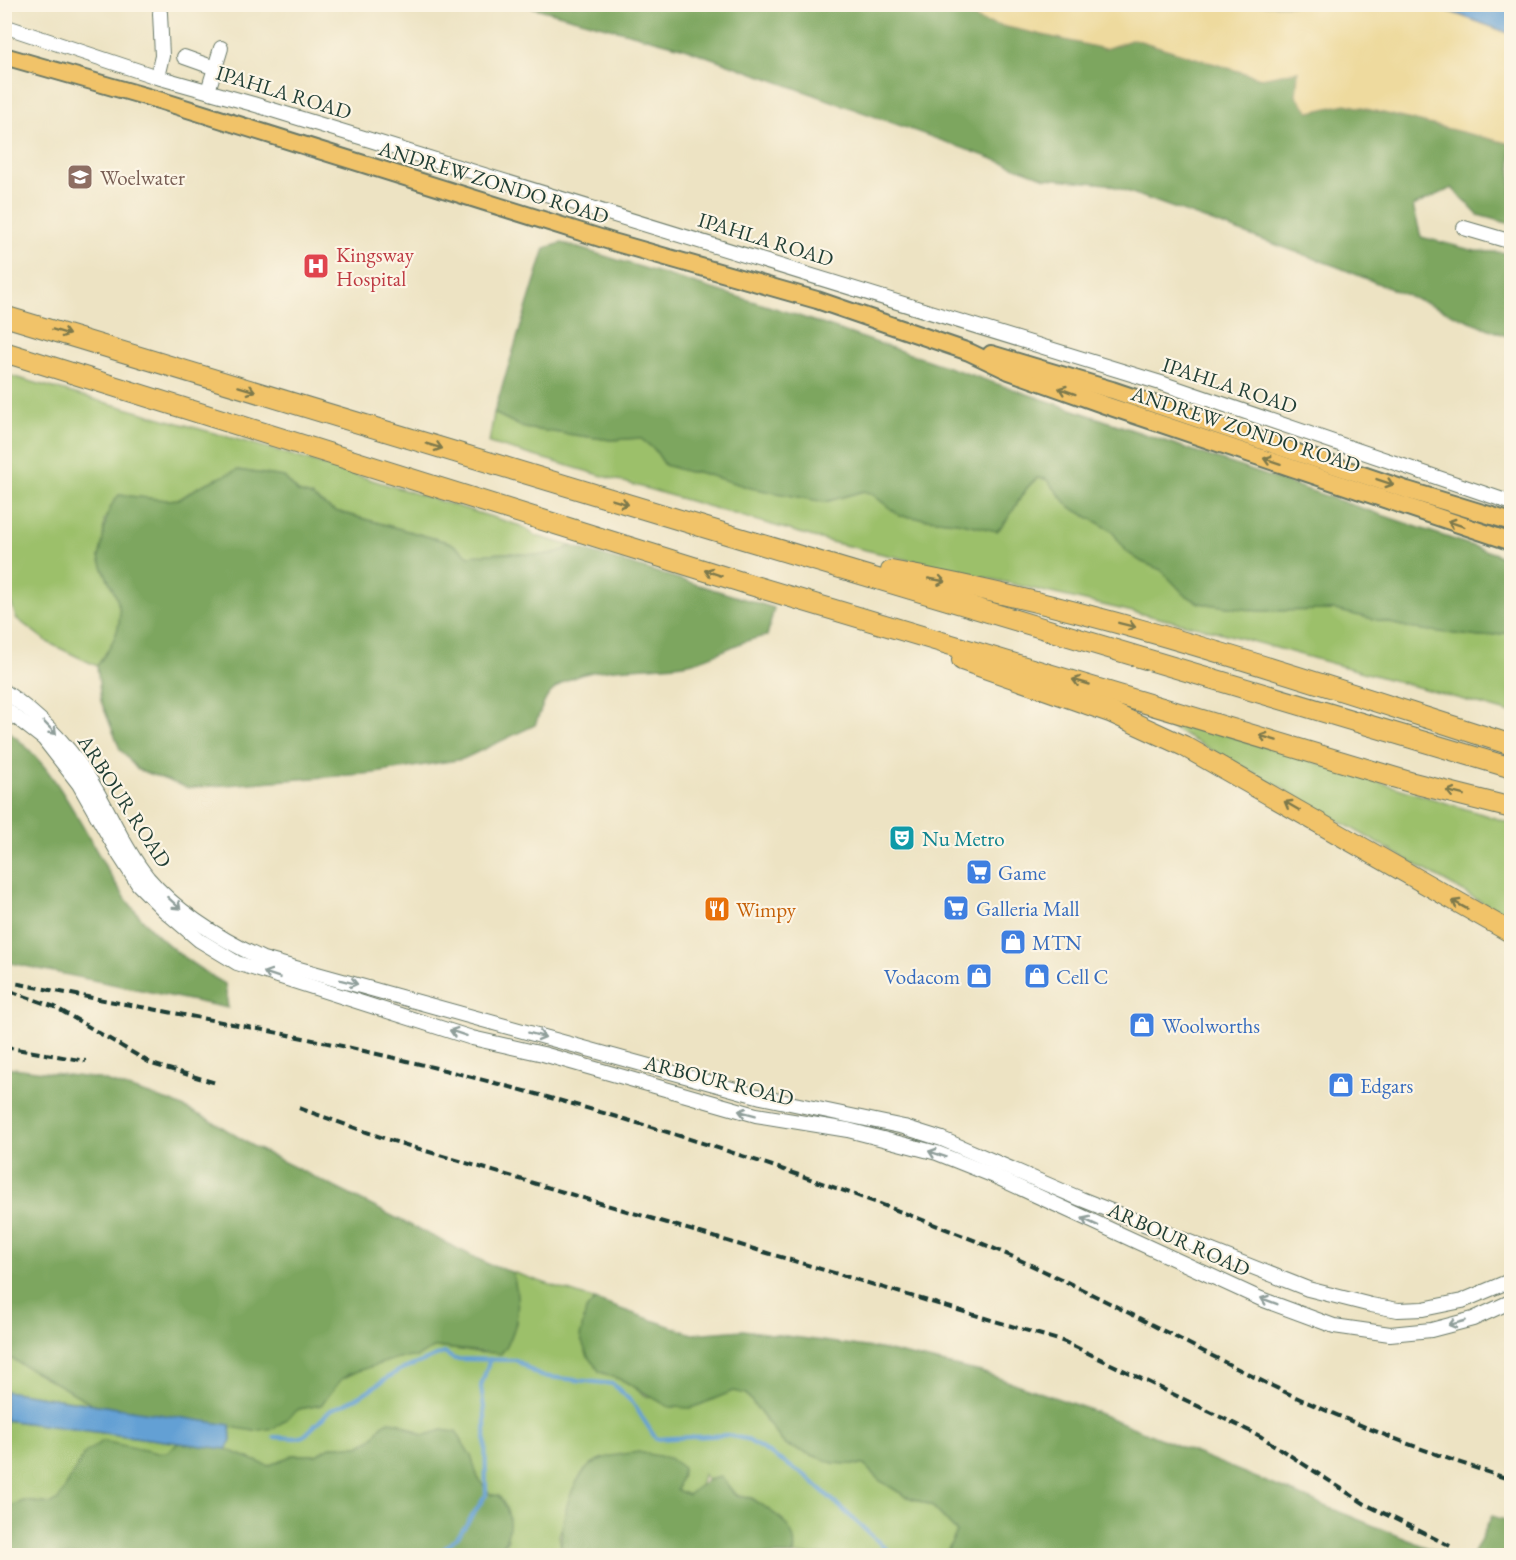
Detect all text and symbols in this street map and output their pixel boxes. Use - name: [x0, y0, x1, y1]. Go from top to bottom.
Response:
- street label: IPAHLA ROAD: [213, 59, 355, 125]
- street label: ANDREW ZONDO ROAD: [375, 134, 613, 230]
- school or university icon: Woelwater: [65, 162, 95, 192]
- place label: Woelwater: [100, 164, 185, 191]
- street label: IPAHLA ROAD: [695, 206, 837, 272]
- place label: Kingsway Hospital: [336, 241, 415, 292]
- hospital icon: Kingsway Hospital: [301, 251, 331, 281]
- one-way arrow: [51, 327, 70, 338]
- street label: IPAHLA ROAD: [1159, 351, 1301, 420]
- street label: ANDREW ZONDO ROAD: [1127, 379, 1364, 479]
- one-way arrow: [237, 384, 256, 395]
- one-way arrow: [1058, 385, 1077, 396]
- one-way arrow: [424, 441, 443, 452]
- one-way arrow: [1263, 455, 1282, 466]
- one-way arrow: [1375, 478, 1394, 489]
- one-way arrow: [610, 497, 629, 508]
- one-way arrow: [1447, 517, 1466, 528]
- one-way arrow: [704, 567, 723, 578]
- one-way arrow: [927, 575, 947, 586]
- one-way arrow: [1117, 620, 1136, 631]
- one-way arrow: [1072, 676, 1091, 687]
- one-way arrow: [42, 721, 57, 736]
- street label: ARBOUR ROAD: [71, 729, 178, 873]
- one-way arrow: [1259, 732, 1278, 743]
- one-way arrow: [1446, 787, 1465, 799]
- one-way arrow: [1284, 799, 1301, 811]
- theatre icon: Nu Metro: [887, 823, 917, 853]
- place label: Nu Metro: [922, 825, 1005, 852]
- supermarket icon: Game: [964, 857, 994, 887]
- place label: Game: [998, 859, 1046, 886]
- supermarket icon: Galleria Mall: [941, 893, 971, 923]
- restaurant icon: Wimpy: [702, 894, 732, 924]
- place label: Galleria Mall: [976, 895, 1080, 922]
- one-way arrow: [166, 896, 181, 910]
- place label: Wimpy: [736, 896, 797, 923]
- one-way arrow: [1452, 898, 1469, 910]
- shop icon: MTN: [998, 927, 1028, 957]
- place label: MTN: [1032, 929, 1082, 956]
- shop icon: Vodacom: [964, 961, 994, 991]
- shop icon: Cell C: [1022, 961, 1052, 991]
- place label: Vodacom: [884, 963, 960, 990]
- place label: Cell C: [1056, 963, 1108, 990]
- one-way arrow: [263, 969, 282, 980]
- one-way arrow: [339, 977, 358, 989]
- shop icon: Woolworths: [1127, 1010, 1157, 1040]
- place label: Woolworths: [1162, 1012, 1260, 1039]
- one-way arrow: [449, 1027, 468, 1038]
- one-way arrow: [527, 1030, 546, 1042]
- street label: ARBOUR ROAD: [640, 1048, 797, 1112]
- shop icon: Edgars: [1326, 1070, 1356, 1100]
- place label: Edgars: [1360, 1072, 1413, 1099]
- one-way arrow: [738, 1106, 757, 1118]
- one-way arrow: [928, 1147, 947, 1158]
- street label: ARBOUR ROAD: [1103, 1195, 1255, 1283]
- one-way arrow: [1082, 1216, 1100, 1228]
- one-way arrow: [1260, 1295, 1278, 1306]
- one-way arrow: [1448, 1317, 1467, 1329]

